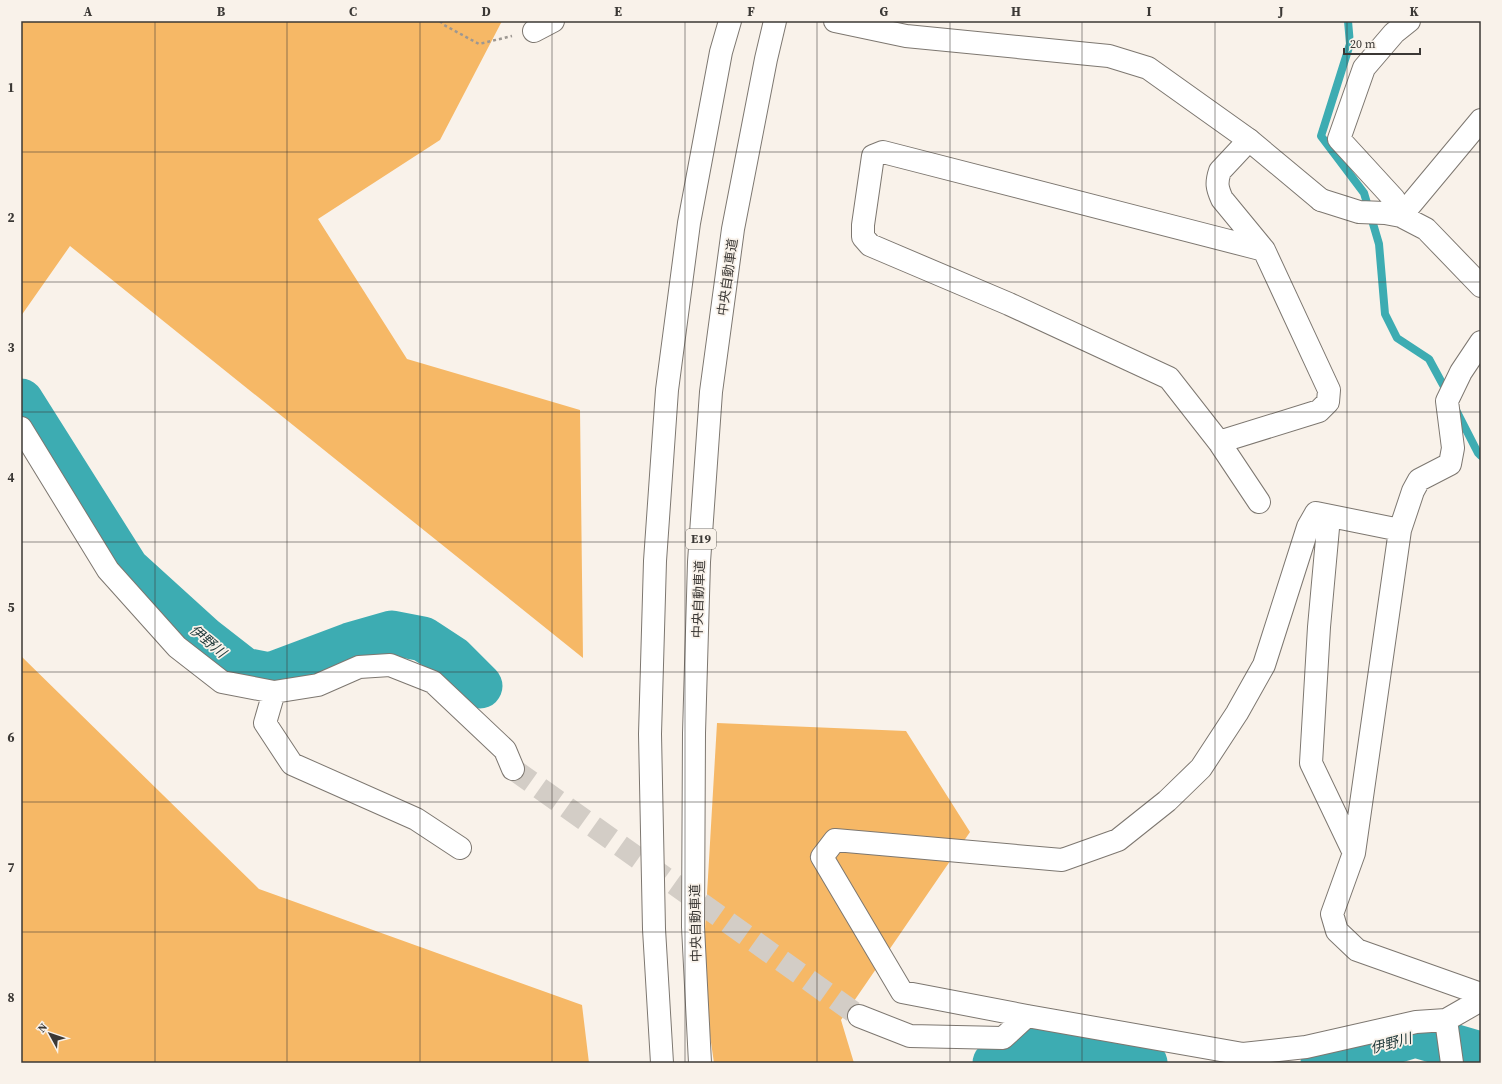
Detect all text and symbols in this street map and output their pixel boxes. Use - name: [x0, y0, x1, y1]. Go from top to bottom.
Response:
- text: A: [84, 3, 93, 20]
- text: B: [217, 3, 226, 20]
- text: C: [349, 3, 357, 20]
- text: D: [481, 3, 491, 20]
- text: E: [614, 3, 622, 20]
- text: F: [747, 3, 755, 20]
- text: G: [880, 3, 889, 20]
- text: H: [1011, 3, 1021, 20]
- text: I: [1146, 3, 1152, 20]
- text: J: [1277, 3, 1284, 20]
- text: K: [1409, 3, 1419, 20]
- scale bar: [1344, 30, 1420, 56]
- text: 20 m: [1350, 36, 1376, 52]
- text: 1: [7, 79, 15, 96]
- text: 2: [7, 209, 15, 226]
- street label: 中央自動車道: [714, 237, 741, 317]
- text: 3: [7, 339, 15, 356]
- text: 4: [7, 469, 15, 486]
- road number: E19: [686, 529, 716, 549]
- street label: 中央自動車道: [689, 560, 708, 638]
- text: 5: [7, 599, 15, 616]
- water label: 伊野川: [185, 620, 232, 663]
- text: 6: [7, 729, 15, 746]
- text: 7: [7, 859, 15, 876]
- street label: 中央自動車道: [686, 884, 705, 962]
- text: 8: [7, 989, 15, 1006]
- north arrow: [30, 1014, 70, 1054]
- text: N: [34, 1020, 51, 1036]
- water label: 伊野川: [1368, 1027, 1416, 1058]

